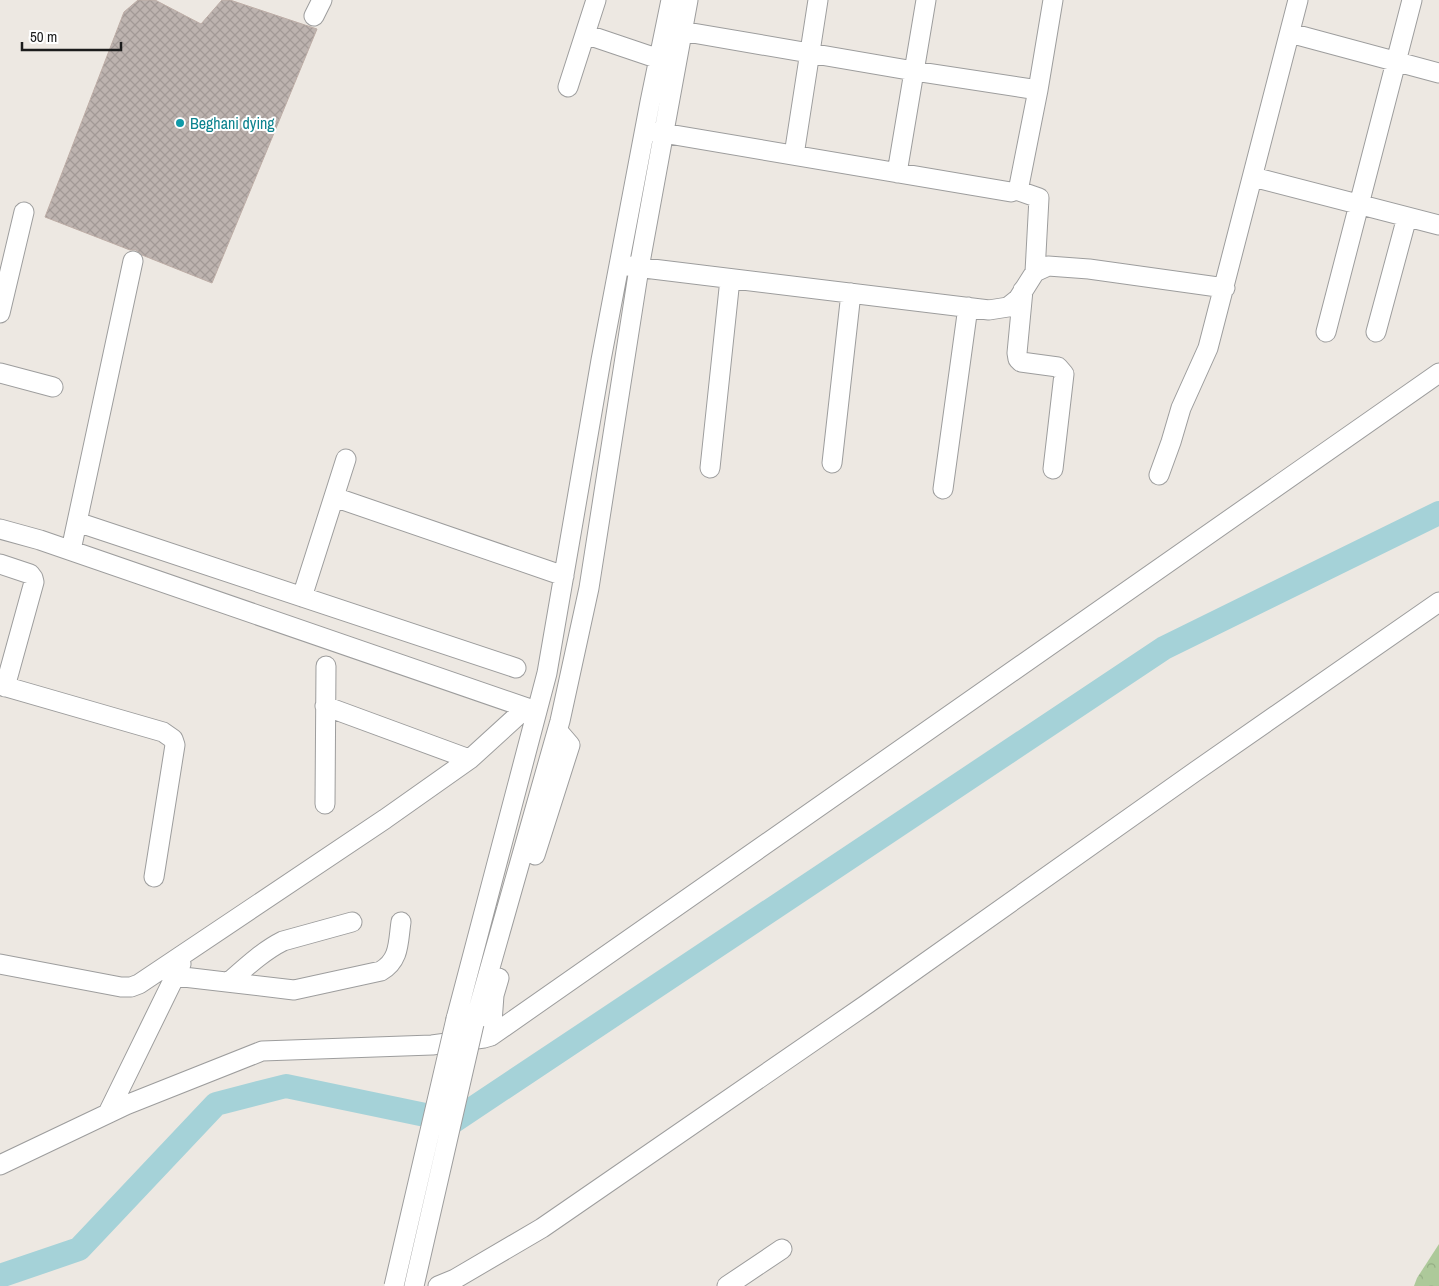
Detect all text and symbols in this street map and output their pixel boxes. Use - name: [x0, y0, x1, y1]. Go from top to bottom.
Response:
- scale bar: [22, 20, 121, 52]
- text: 50 m: [30, 26, 57, 47]
- place label: Beghani dying: [190, 112, 275, 134]
- marker: Beghani dying: [174, 117, 186, 129]

